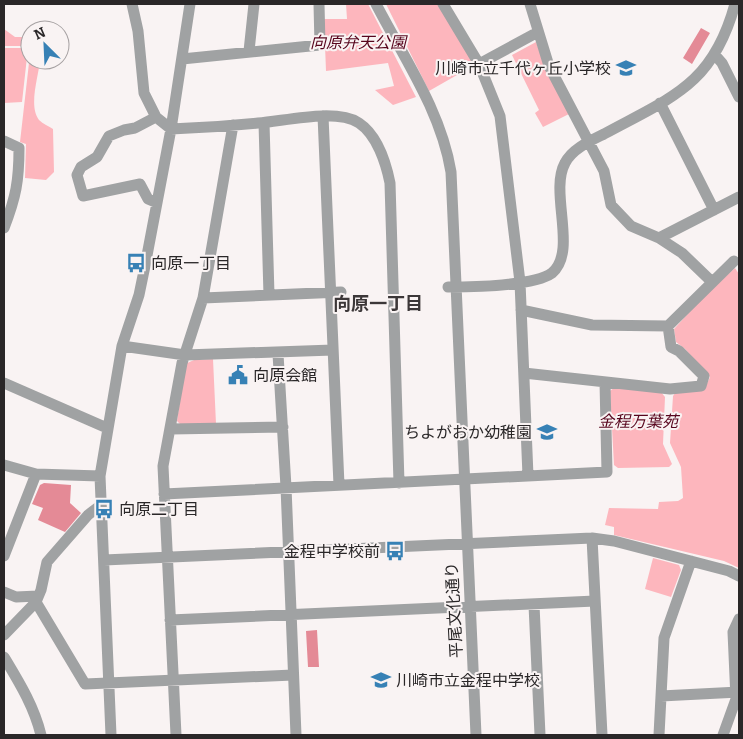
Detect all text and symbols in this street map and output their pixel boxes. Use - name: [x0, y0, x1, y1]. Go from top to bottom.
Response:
- north arrow: [20, 20, 70, 70]
- text: N: [32, 24, 48, 44]
- park label: 向原弁天公園: [310, 33, 408, 52]
- school or university icon: 川崎市立千代ヶ丘小学校: [615, 57, 637, 79]
- place label: 川崎市立千代ヶ丘小学校: [435, 59, 611, 78]
- bus stop icon: 向原一丁目: [125, 252, 147, 274]
- place label: 向原一丁目: [151, 254, 231, 273]
- district label: 向原一丁目: [333, 293, 423, 315]
- public building icon: 向原会館: [227, 364, 249, 386]
- place label: 向原会館: [253, 366, 317, 385]
- park label: 金程万葉苑: [598, 412, 681, 431]
- school or university icon: ちよがおか幼稚園: [536, 421, 558, 443]
- place label: ちよがおか幼稚園: [404, 423, 532, 442]
- bus stop icon: 向原二丁目: [93, 498, 115, 520]
- place label: 向原二丁目: [119, 500, 199, 519]
- bus stop icon: 金程中学校前: [384, 540, 406, 562]
- place label: 金程中学校前: [284, 542, 380, 561]
- street label: 平尾文化通り: [442, 562, 466, 658]
- school or university icon: 川崎市立金程中学校: [370, 669, 392, 691]
- place label: 川崎市立金程中学校: [396, 671, 540, 690]

